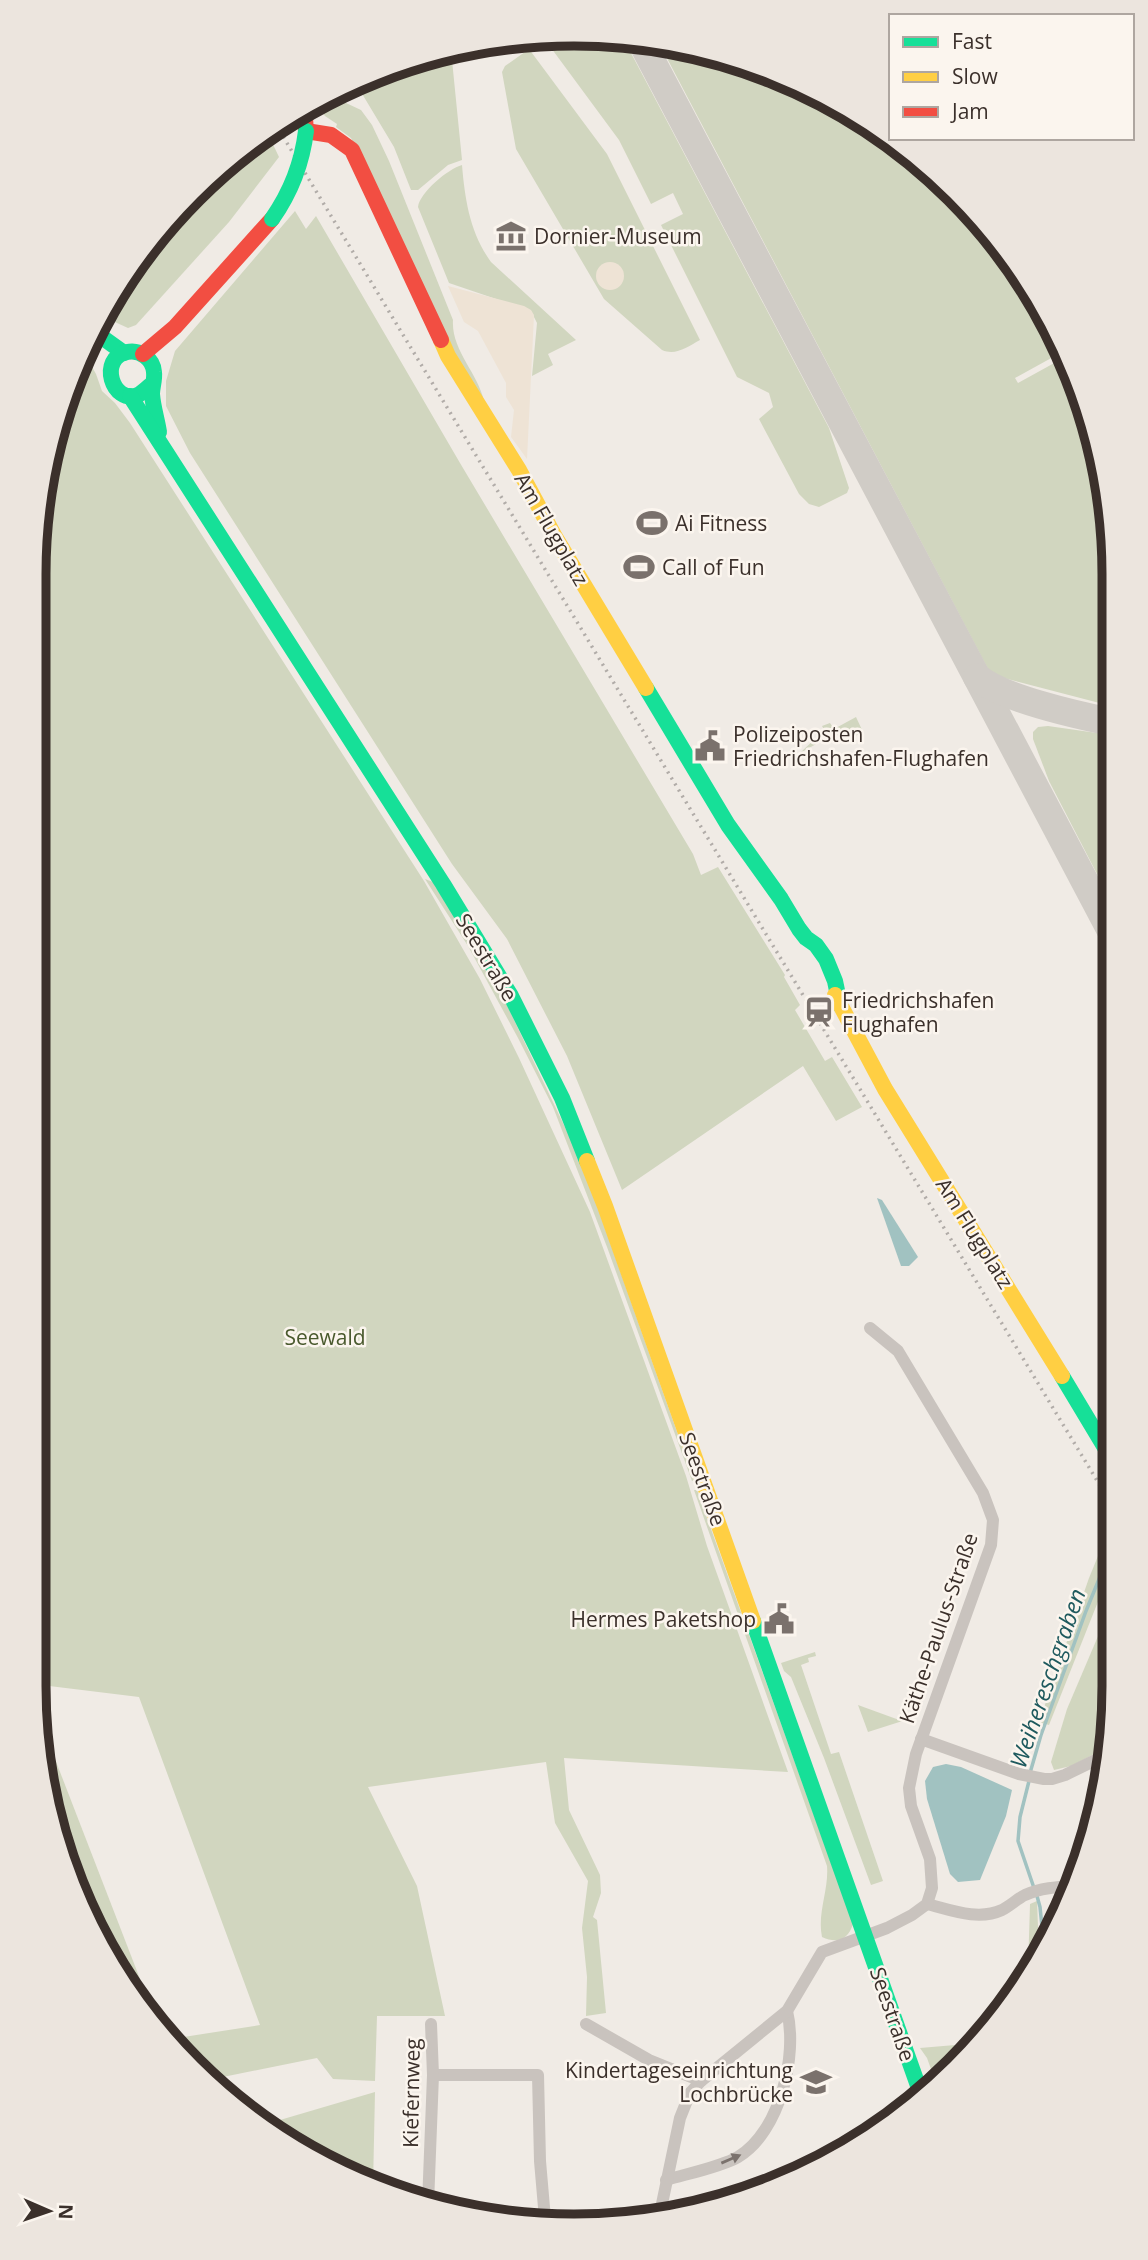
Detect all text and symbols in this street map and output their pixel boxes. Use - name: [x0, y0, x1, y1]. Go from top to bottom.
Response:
- legend: [889, 14, 1134, 140]
- text: Fast: [952, 27, 992, 55]
- text: Slow: [952, 62, 998, 90]
- text: Jam: [950, 97, 989, 125]
- museum icon: Dornier-Museum: [494, 219, 528, 253]
- place label: Dornier-Museum: [534, 222, 702, 250]
- street label: Am Flugplatz: [508, 468, 596, 591]
- sports icon: Ai Fitness: [635, 506, 669, 540]
- place label: Ai Fitness: [675, 509, 767, 537]
- sports icon: Call of Fun: [622, 550, 656, 584]
- place label: Call of Fun: [662, 553, 765, 581]
- place label: Polizeiposten Friedrichshafen-Flughafen: [733, 720, 989, 772]
- public building icon: Polizeiposten Friedrichshafen-Flughafen: [693, 729, 727, 763]
- street label: Seestraße: [450, 908, 524, 1006]
- place label: Friedrichshafen Flughafen: [842, 986, 994, 1038]
- station icon: Friedrichshafen Flughafen: [802, 995, 836, 1029]
- street label: Am Flugplatz: [930, 1172, 1020, 1294]
- park label: Seewald: [284, 1323, 366, 1351]
- street label: Seestraße: [673, 1428, 733, 1530]
- street label: Käthe-Paulus-Straße: [892, 1529, 984, 1727]
- water label: Weihereschgraben: [1001, 1584, 1093, 1772]
- public building icon: Hermes Paketshop: [762, 1602, 796, 1636]
- place label: Hermes Paketshop: [570, 1605, 756, 1633]
- street label: Seestraße: [864, 1963, 922, 2065]
- street label: Kiefernweg: [396, 2038, 426, 2148]
- place label: Kindertageseinrichtung Lochbrücke: [565, 2056, 793, 2108]
- school or university icon: Kindertageseinrichtung Lochbrücke: [799, 2065, 833, 2099]
- one-way arrow: [721, 2153, 742, 2164]
- north arrow: [14, 2176, 84, 2246]
- text: N: [53, 2203, 79, 2220]

